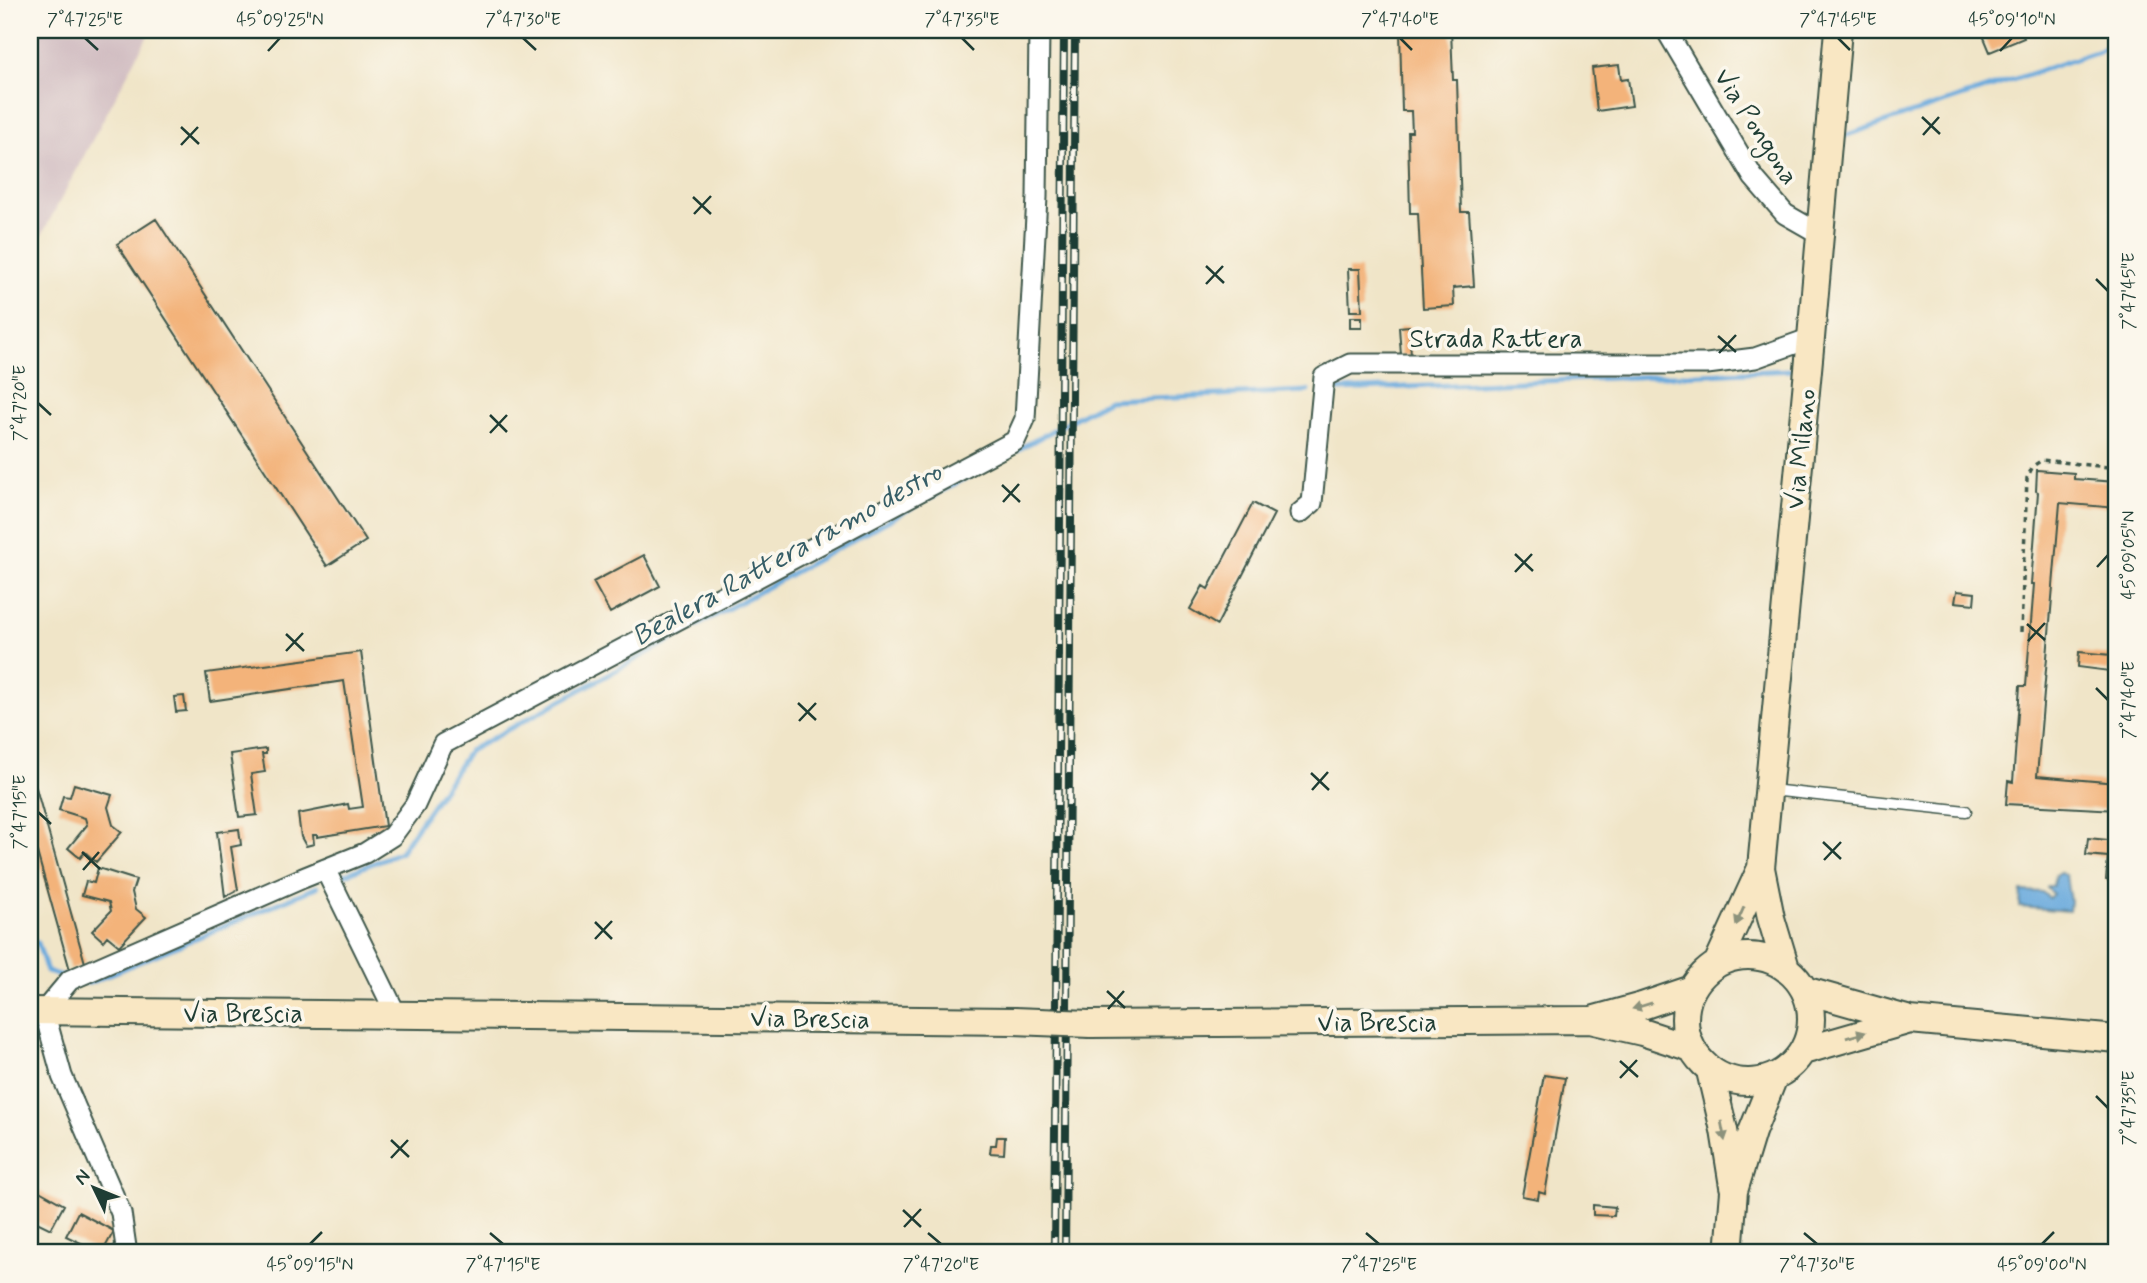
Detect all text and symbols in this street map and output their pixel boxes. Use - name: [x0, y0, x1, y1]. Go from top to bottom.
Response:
- text: 7°47'25"E: [47, 8, 123, 32]
- text: 45°09'25"N: [236, 8, 324, 32]
- text: 7°47'30"E: [485, 8, 561, 32]
- text: 7°47'35"E: [924, 8, 1000, 32]
- text: 7°47'40"E: [1361, 8, 1439, 32]
- text: 7°47'45"E: [1799, 8, 1877, 32]
- text: 45°09'10"N: [1968, 8, 2056, 32]
- street label: Via Pongona: [1703, 62, 1806, 193]
- text: 7°47'45"E: [2117, 252, 2141, 330]
- street label: Strada Rattera: [1410, 323, 1582, 357]
- text: 7°47'20"E: [8, 365, 32, 441]
- street label: Via Milano: [1779, 387, 1825, 511]
- water label: Bealera Rattera ramo destro: [626, 454, 949, 656]
- text: 45°09'05"N: [2117, 511, 2141, 599]
- text: 7°47'40"E: [2117, 661, 2141, 739]
- text: 7°47'15"E: [8, 774, 32, 850]
- one-way arrow: [1734, 906, 1746, 926]
- street label: Via Brescia: [183, 998, 303, 1032]
- one-way arrow: [1631, 1001, 1652, 1011]
- street label: Via Brescia: [750, 1002, 870, 1038]
- street label: Via Brescia: [1317, 1007, 1437, 1041]
- one-way arrow: [1846, 1030, 1867, 1040]
- text: 7°47'35"E: [2117, 1070, 2141, 1146]
- one-way arrow: [1718, 1120, 1729, 1142]
- north arrow: [60, 1154, 130, 1224]
- text: N: [69, 1164, 96, 1191]
- text: 45°09'15"N: [267, 1253, 353, 1277]
- text: 7°47'15"E: [465, 1253, 541, 1277]
- text: 7°47'20"E: [903, 1253, 979, 1277]
- text: 7°47'25"E: [1341, 1253, 1417, 1277]
- text: 7°47'30"E: [1779, 1253, 1855, 1277]
- text: 45°09'00"N: [1997, 1253, 2087, 1277]

